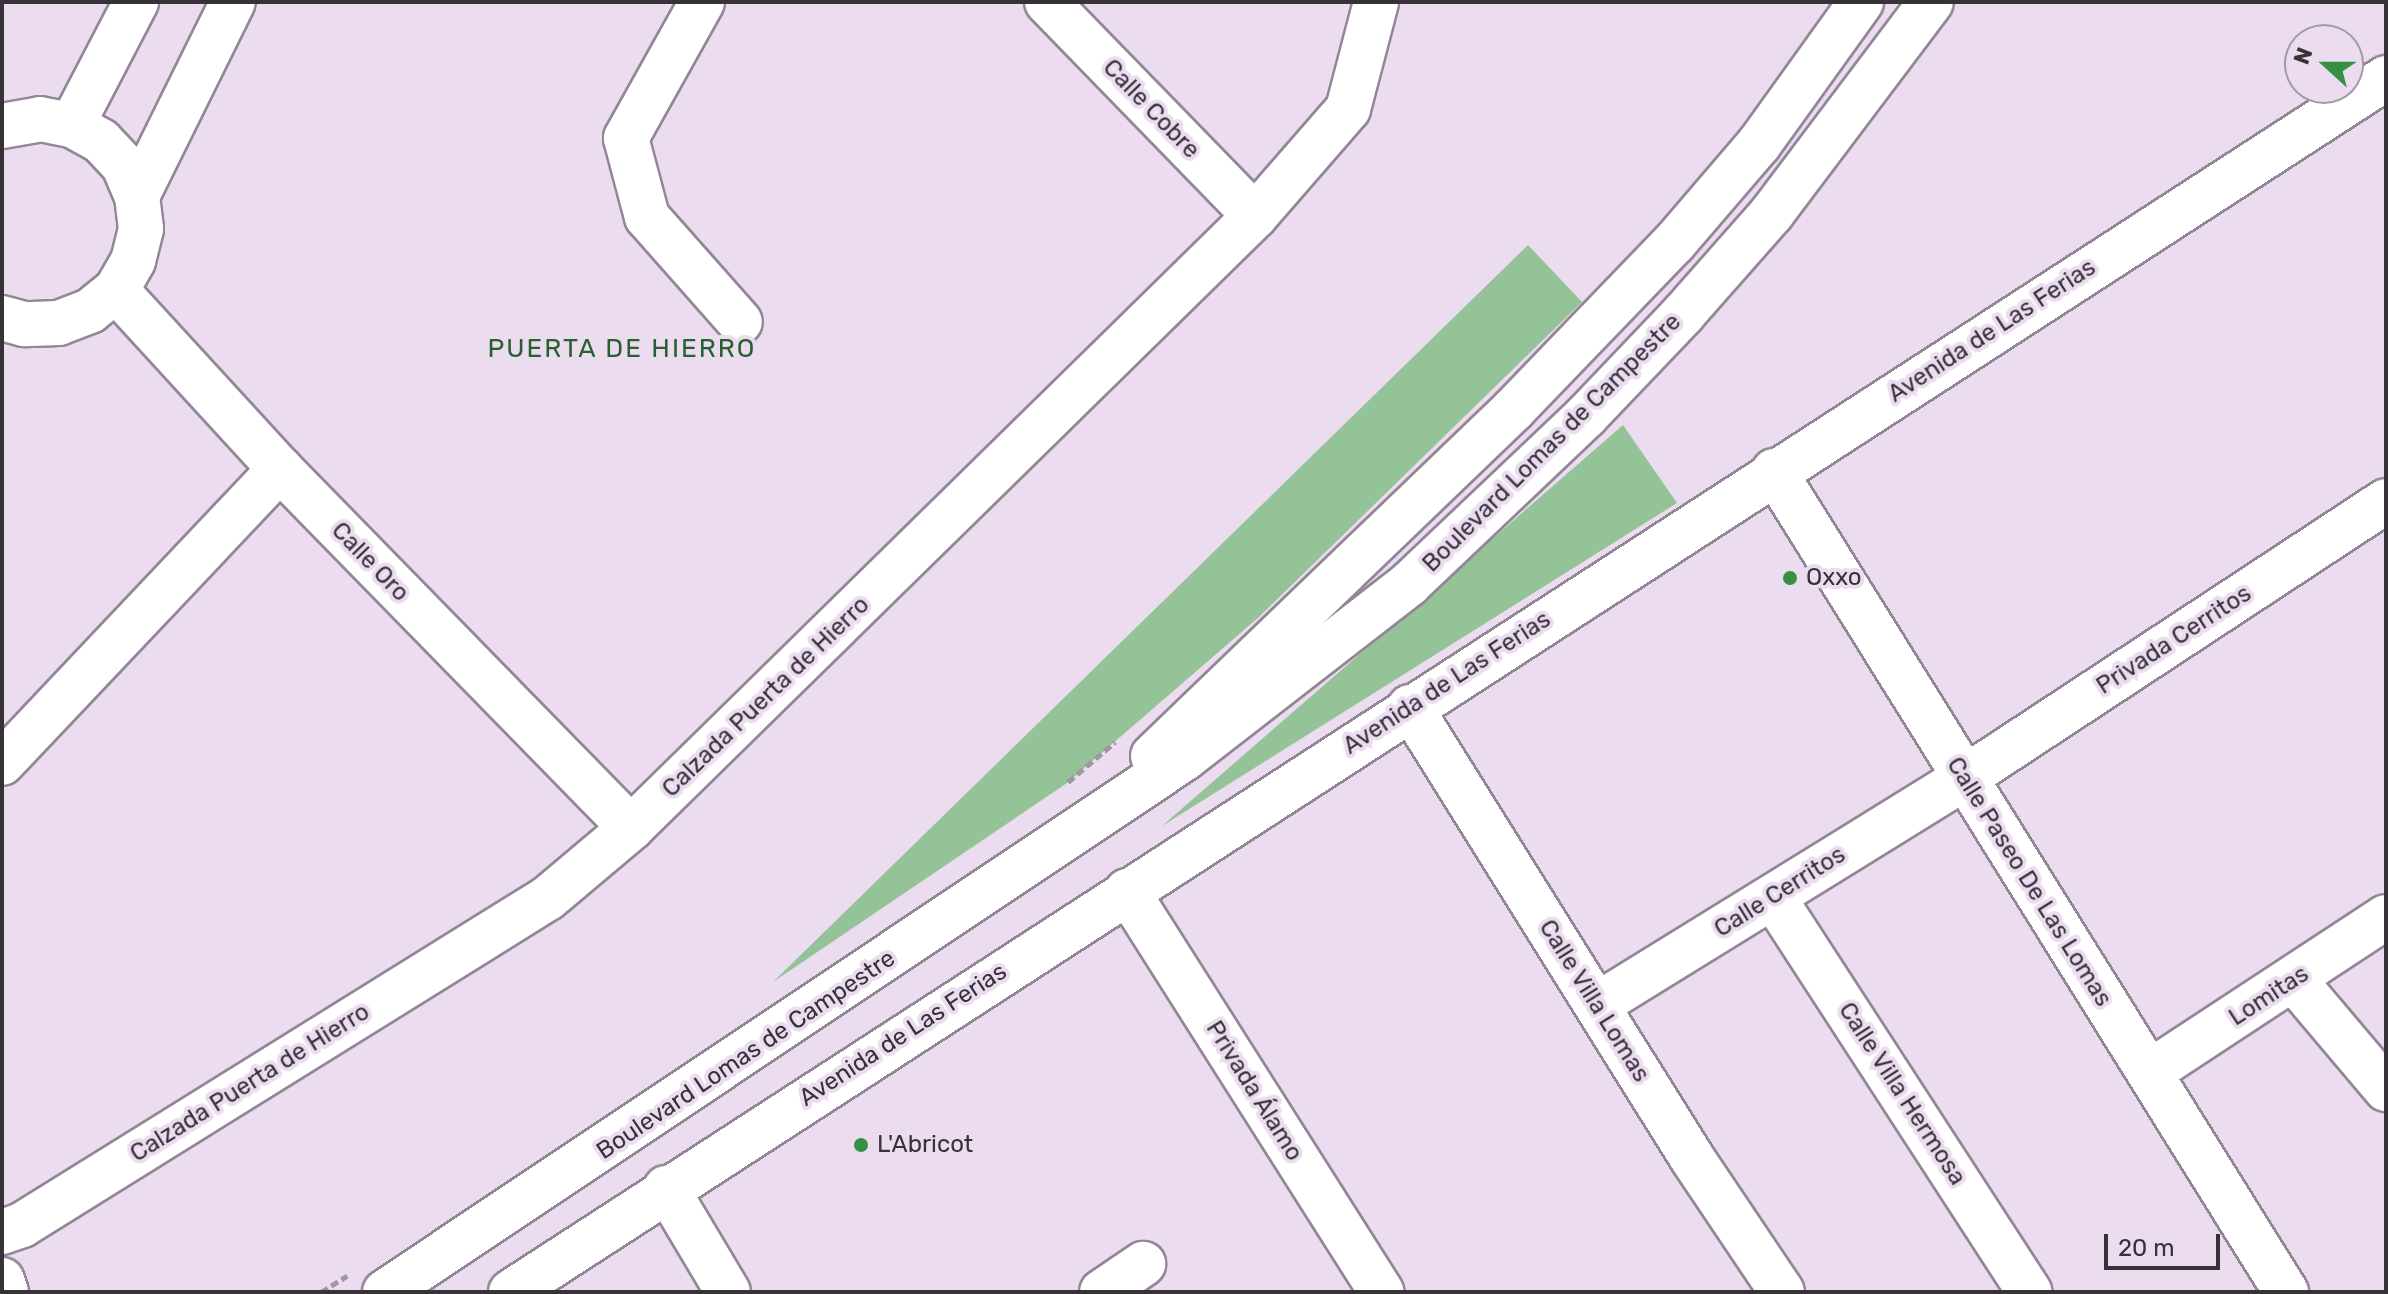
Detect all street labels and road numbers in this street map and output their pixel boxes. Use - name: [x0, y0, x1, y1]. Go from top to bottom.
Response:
- street label: Calle Cobre: [1097, 53, 1205, 165]
- street label: Avenida de Las Ferias: [1883, 253, 2101, 409]
- street label: Boulevard Lomas de Campestre: [1417, 308, 1687, 578]
- street label: Calle Oro: [325, 516, 415, 608]
- street label: Privada Cerritos: [2091, 579, 2257, 701]
- street label: Calzada Puerta de Hierro: [657, 591, 875, 803]
- street label: Avenida de Las Ferias: [1338, 605, 1556, 761]
- street label: Calle Paseo De Las Lomas: [1940, 752, 2118, 1012]
- street label: Calle Cerritos: [1709, 840, 1851, 944]
- street label: Calle Villa Lomas: [1532, 914, 1656, 1088]
- street label: Boulevard Lomas de Campestre: [591, 944, 901, 1166]
- street label: Avenida de Las Ferias: [794, 957, 1012, 1113]
- street label: Lomitas: [2224, 960, 2314, 1032]
- street label: Calzada Puerta de Hierro: [125, 997, 375, 1169]
- street label: Calle Villa Hermosa: [1832, 997, 1972, 1191]
- street label: Privada Álamo: [1199, 1015, 1309, 1167]

